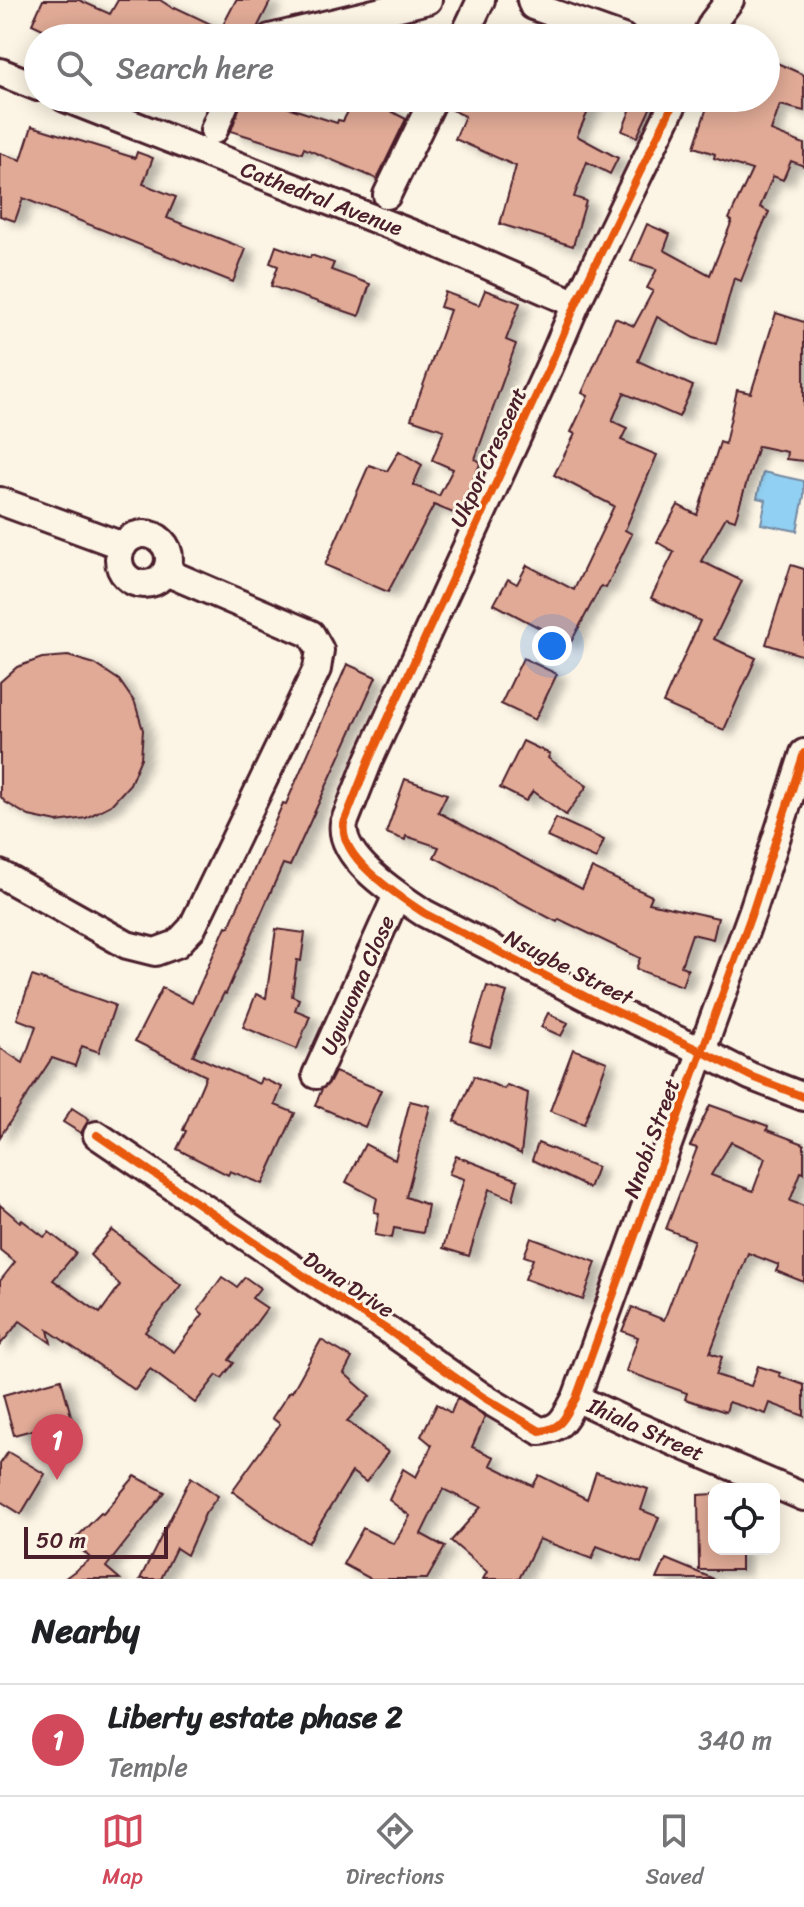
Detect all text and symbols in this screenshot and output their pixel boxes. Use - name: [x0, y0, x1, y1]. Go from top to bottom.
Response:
- search box: [24, 24, 780, 112]
- text: Search here: [116, 41, 274, 95]
- icon: search: [52, 46, 96, 90]
- street label: Cathedral Avenue: [235, 150, 409, 247]
- street label: Ukpor Crescent: [439, 380, 538, 534]
- your location: [532, 626, 572, 666]
- street label: Ugwuoma Close: [309, 909, 406, 1062]
- street label: Nsugbe Street: [497, 918, 641, 1017]
- street label: Nnobi Street: [612, 1072, 691, 1204]
- street label: Dona Drive: [295, 1240, 402, 1329]
- street label: Ihiala Street: [580, 1386, 711, 1473]
- pin: 1: [31, 1414, 83, 1480]
- map controls: [708, 1483, 780, 1555]
- button: locate: [708, 1483, 780, 1555]
- text: 50 m: [36, 1521, 86, 1560]
- scale bar: [24, 1523, 168, 1559]
- text: Nearby: [32, 1601, 140, 1661]
- text: Liberty estate phase 2: [108, 1690, 402, 1744]
- text: 1: [52, 1717, 64, 1763]
- text: 340 m: [698, 1717, 772, 1763]
- text: Temple: [108, 1744, 188, 1790]
- tab: Map: [101, 1809, 145, 1896]
- tab: Directions: [346, 1809, 444, 1896]
- tab: Saved: [645, 1809, 703, 1896]

